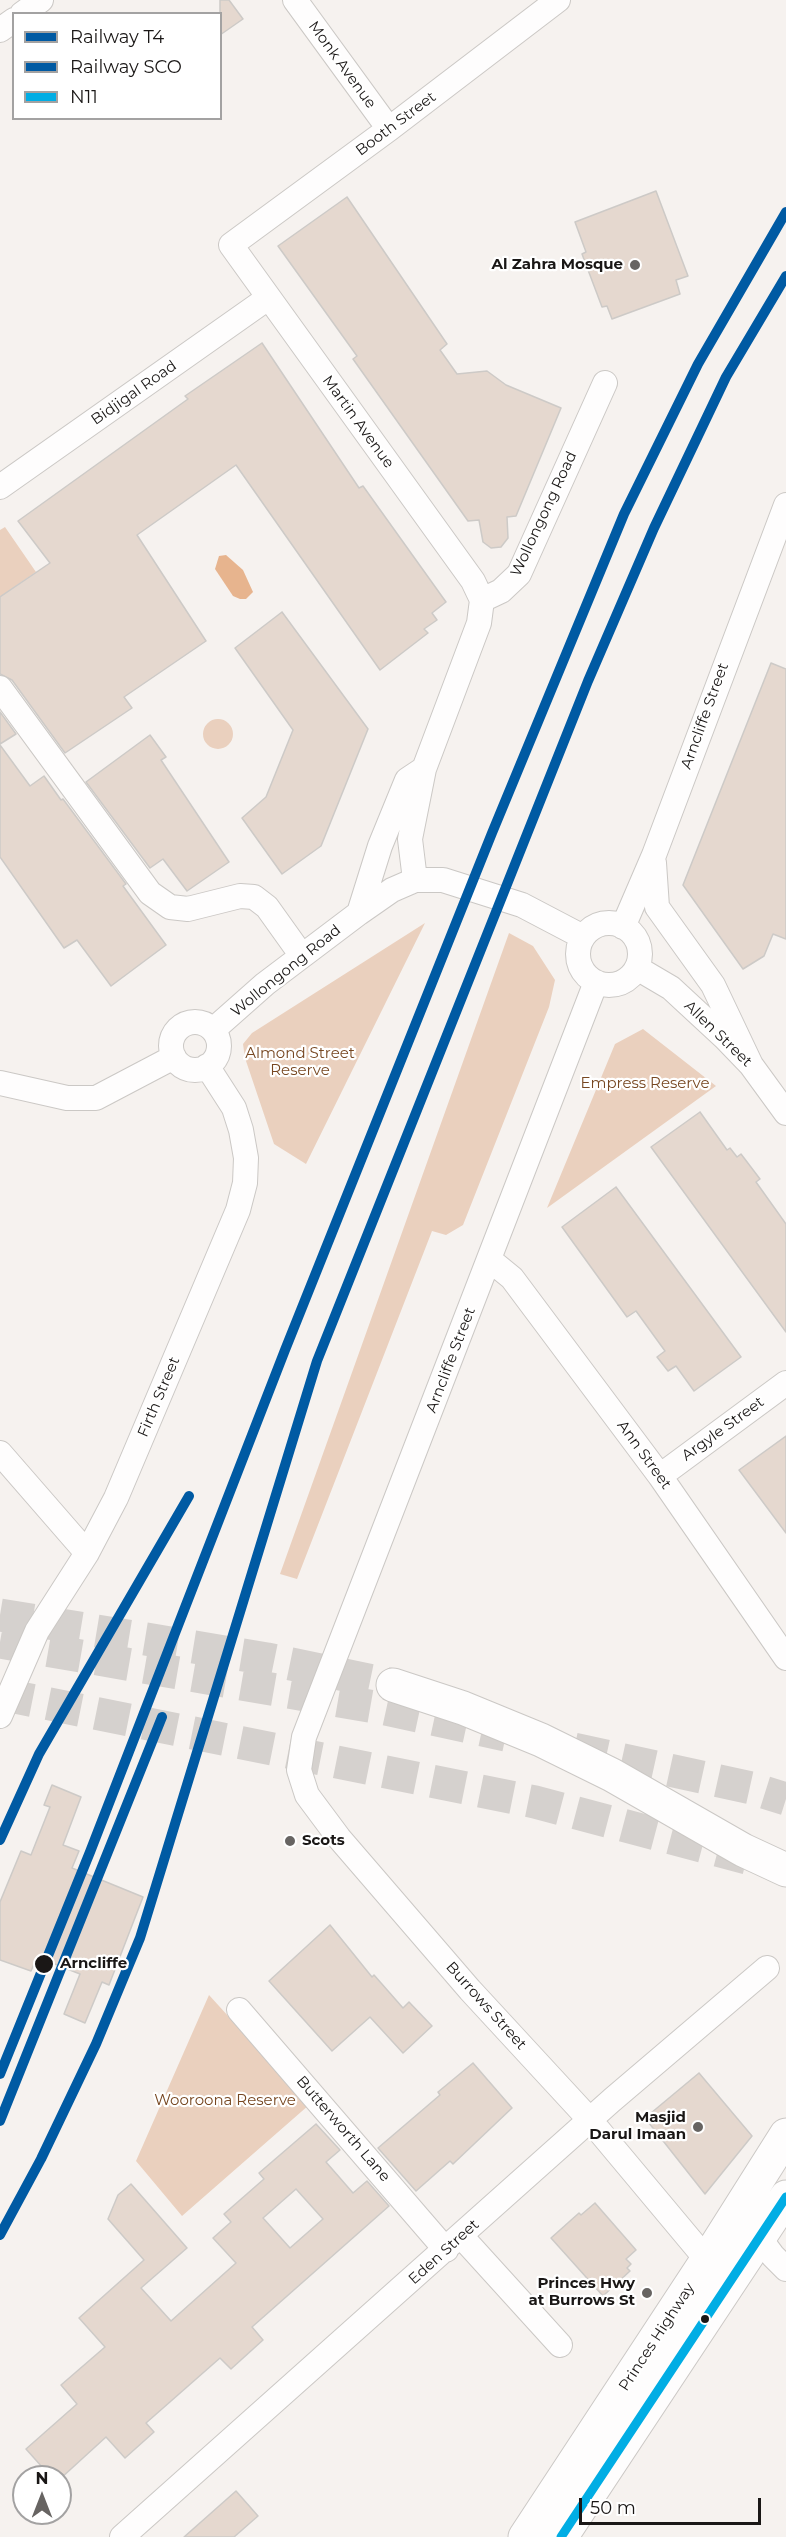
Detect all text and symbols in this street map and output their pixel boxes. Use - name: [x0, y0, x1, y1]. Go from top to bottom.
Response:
- legend: [12, 12, 222, 120]
- street label: Monk Avenue: [304, 18, 380, 112]
- text: Railway T4: [70, 26, 164, 48]
- text: Railway SCO: [70, 56, 182, 78]
- text: N11: [70, 86, 98, 108]
- street label: Booth Street: [352, 88, 440, 160]
- place label: Al Zahra Mosque: [491, 256, 623, 274]
- marker: Al Zahra Mosque: [628, 258, 642, 272]
- street label: Bidjigal Road: [88, 357, 180, 429]
- street label: Martin Avenue: [318, 372, 398, 472]
- street label: Wollongong Road: [507, 449, 581, 579]
- street label: Arncliffe Street: [677, 660, 733, 772]
- street label: Wollongong Road: [227, 921, 345, 1021]
- street label: Allen Street: [680, 997, 756, 1071]
- park label: Almond Street Reserve: [245, 1045, 355, 1080]
- park label: Empress Reserve: [580, 1075, 710, 1093]
- street label: Arncliffe Street: [423, 1305, 479, 1415]
- street label: Firth Street: [134, 1354, 184, 1440]
- street label: Argyle Street: [678, 1393, 768, 1465]
- street label: Ann Street: [613, 1417, 675, 1493]
- place label: Scots: [302, 1832, 345, 1850]
- marker: Scots: [283, 1834, 297, 1848]
- marker: Arncliffe: [33, 1953, 55, 1975]
- place label: Arncliffe: [60, 1955, 127, 1973]
- street label: Burrows Street: [442, 1958, 530, 2054]
- street label: Butterworth Lane: [292, 2073, 394, 2185]
- park label: Wooroona Reserve: [154, 2092, 296, 2110]
- place label: Masjid Darul Imaan: [589, 2109, 686, 2144]
- marker: Masjid Darul Imaan: [691, 2120, 705, 2134]
- street label: Eden Street: [405, 2216, 483, 2288]
- place label: Princes Hwy at Burrows St: [529, 2275, 635, 2310]
- street label: Princes Highway: [615, 2280, 699, 2394]
- marker: Princes Hwy at Burrows St: [640, 2286, 654, 2300]
- unlabelled marker: [699, 2313, 711, 2325]
- north arrow: [12, 2465, 72, 2525]
- text: N: [36, 2469, 48, 2488]
- scale bar: [582, 2486, 764, 2524]
- text: 50 m: [590, 2497, 636, 2519]

